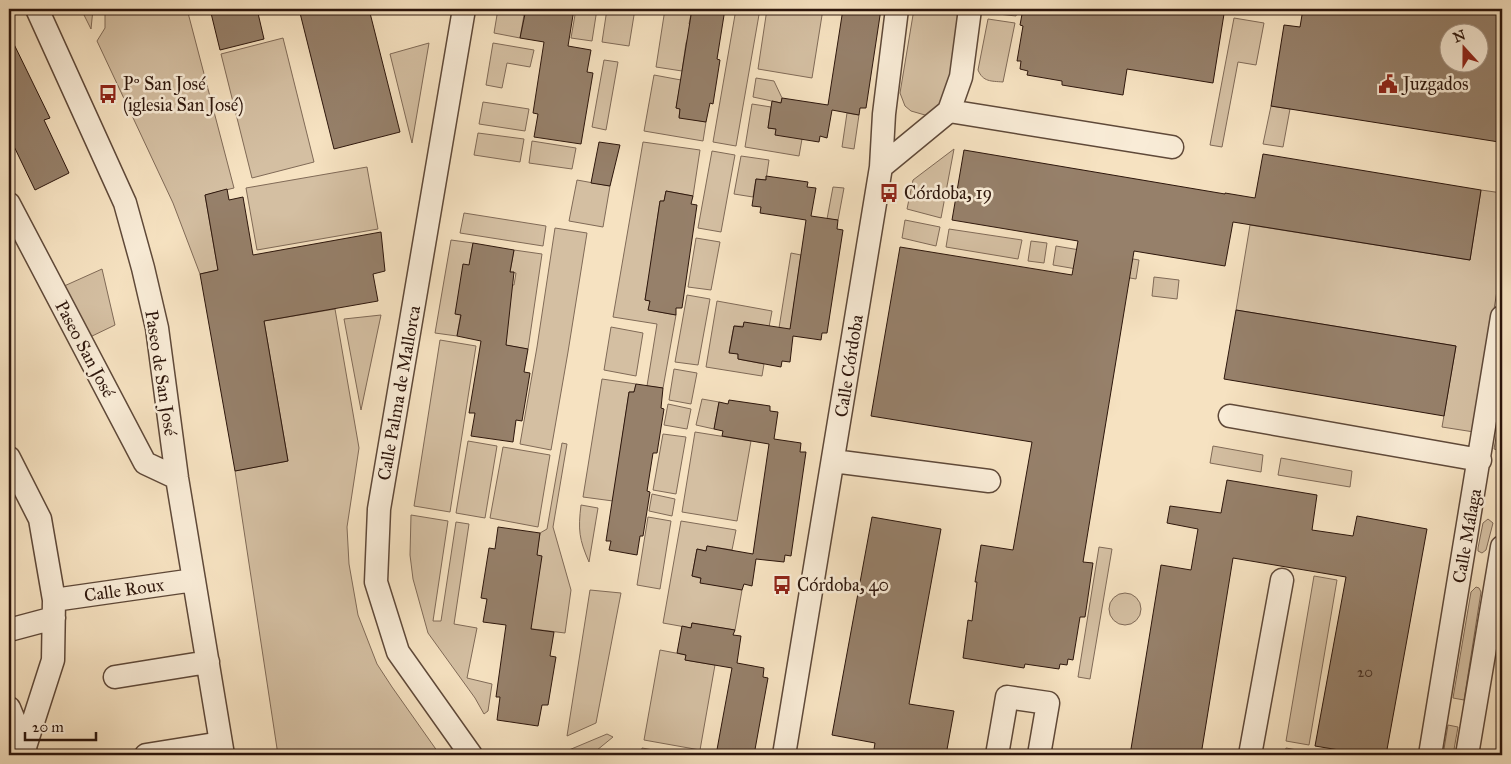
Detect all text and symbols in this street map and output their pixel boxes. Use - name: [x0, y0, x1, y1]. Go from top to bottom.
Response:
- north arrow: [1438, 22, 1488, 72]
- text: N: [1451, 26, 1468, 46]
- place label: Pº San José (iglesia San José): [123, 73, 244, 117]
- public building icon: Juzgados: [1377, 73, 1399, 95]
- place label: Juzgados: [1401, 73, 1469, 96]
- bus stop icon: Pº San José (iglesia San José): [97, 83, 119, 105]
- bus stop icon: Córdoba, 19: [878, 182, 900, 204]
- place label: Córdoba, 19: [904, 182, 992, 204]
- street label: Paseo San José: [49, 297, 120, 402]
- street label: Calle Palma de Mallorca: [373, 303, 425, 482]
- street label: Paseo de San José: [139, 309, 182, 438]
- street label: Calle Córdoba: [830, 313, 868, 419]
- street label: Calle Málaga: [1448, 487, 1487, 585]
- street label: Calle Roux: [83, 574, 165, 606]
- bus stop icon: Córdoba, 40: [771, 574, 793, 596]
- place label: Córdoba, 40: [797, 574, 889, 596]
- house number: 20: [1357, 663, 1373, 681]
- scale bar: [25, 709, 96, 741]
- text: 20 m: [32, 718, 64, 736]

